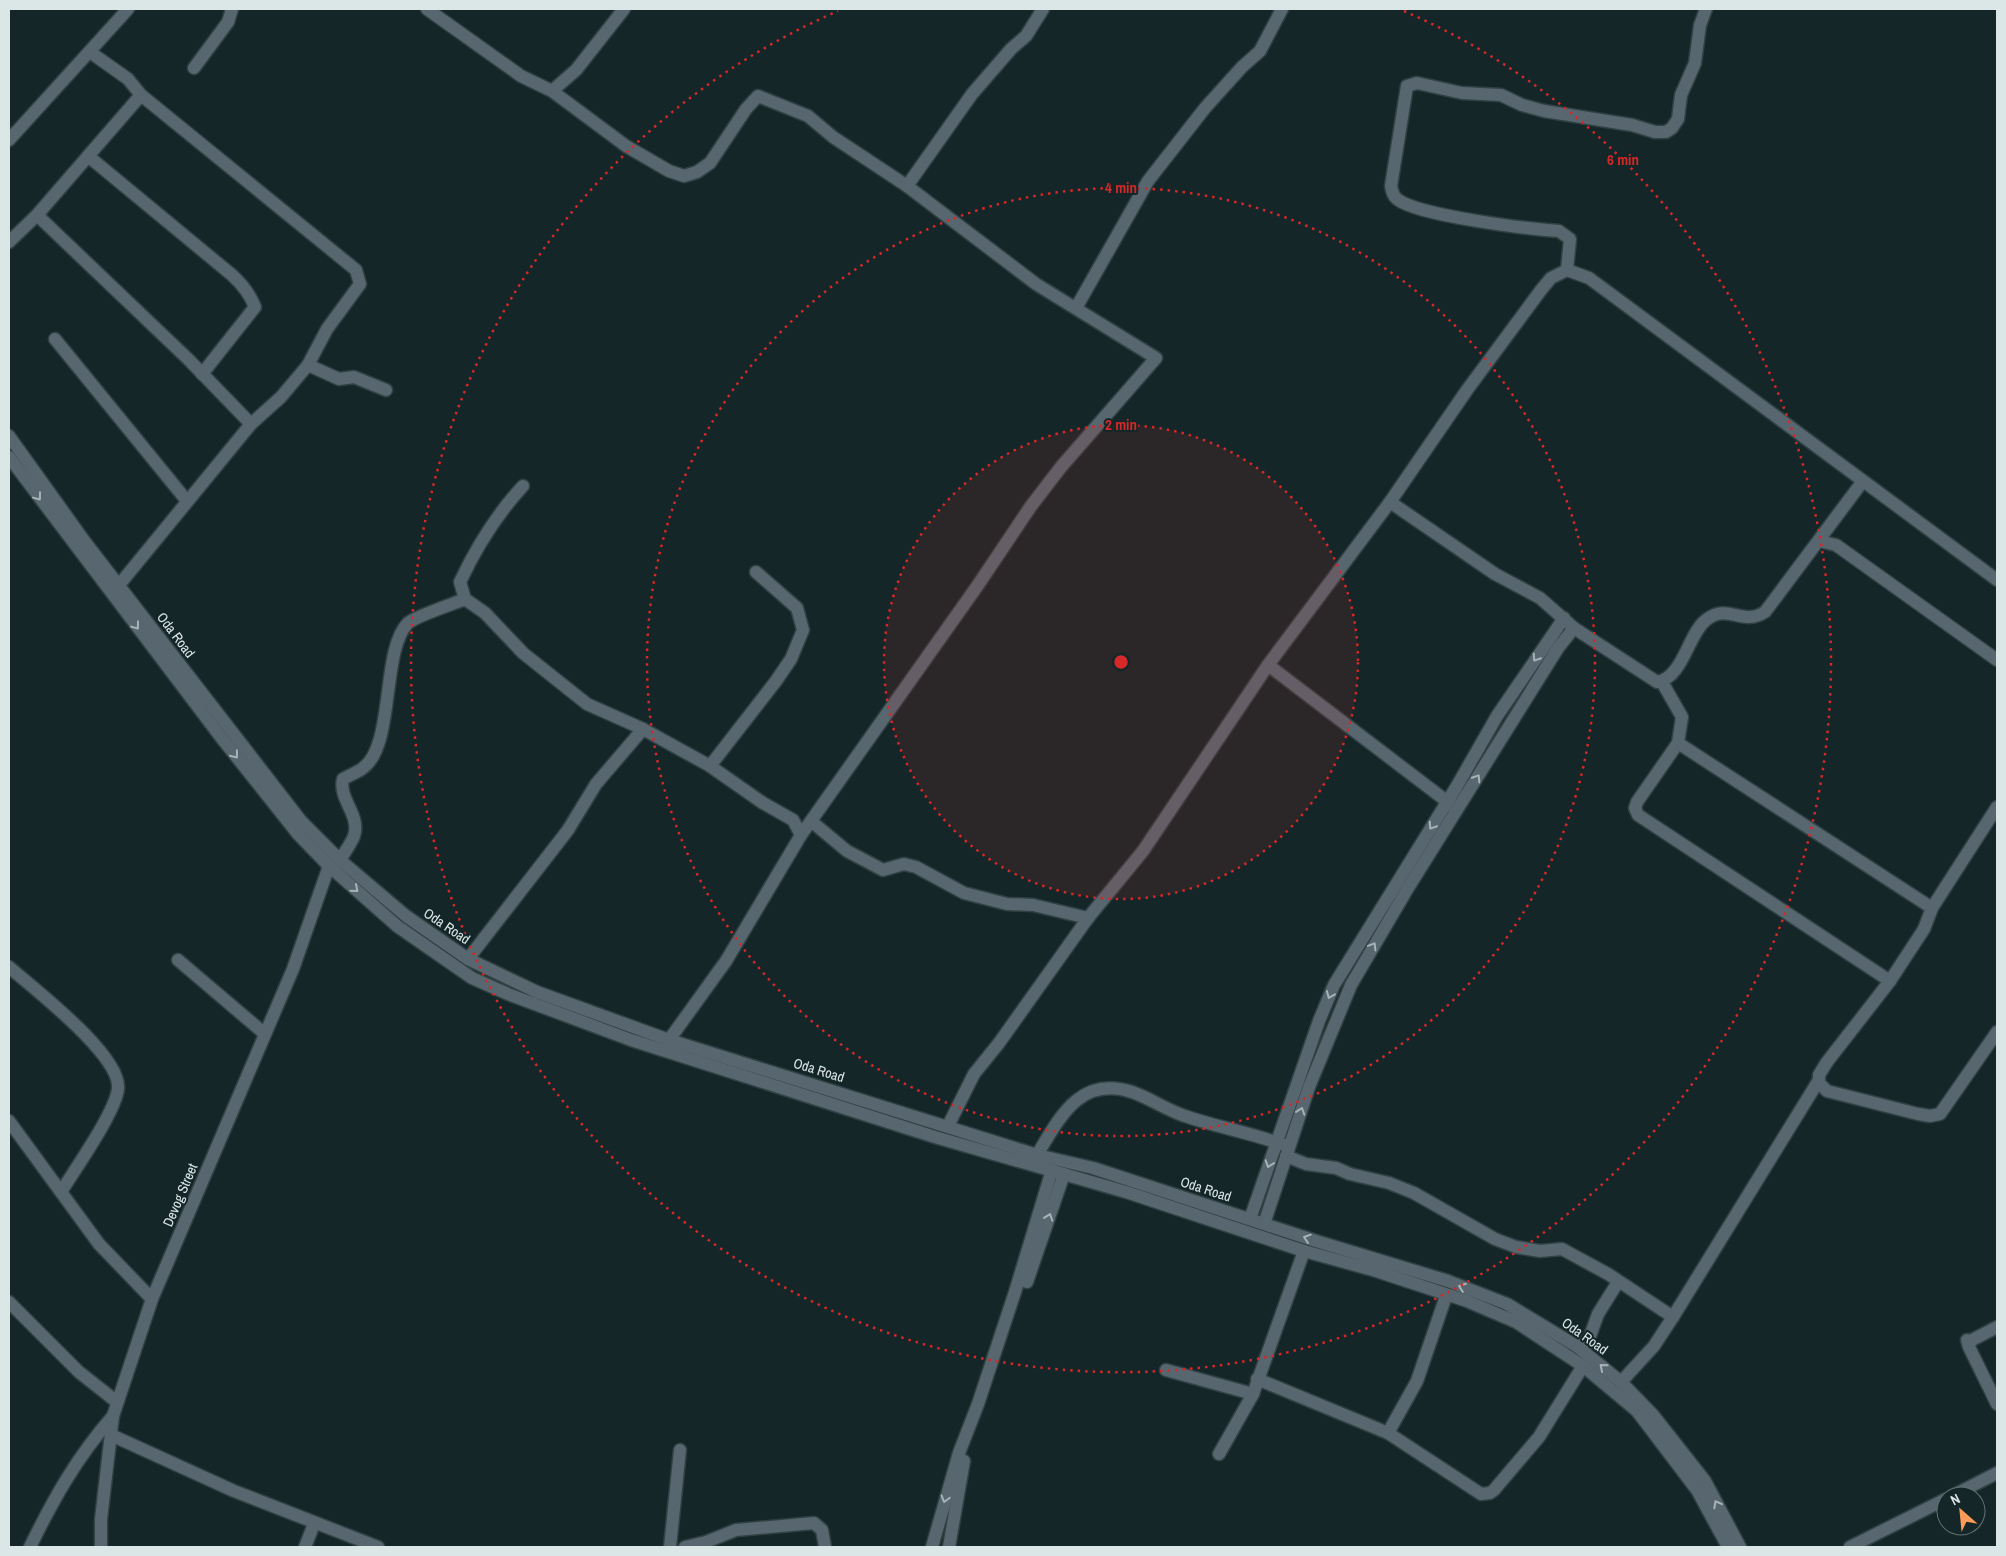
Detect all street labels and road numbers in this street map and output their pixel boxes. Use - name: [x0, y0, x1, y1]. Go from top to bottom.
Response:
- street label: Oda Road: [153, 609, 199, 661]
- street label: Oda Road: [420, 904, 474, 948]
- street label: Oda Road: [791, 1054, 847, 1086]
- street label: Devog Street: [159, 1161, 201, 1229]
- street label: Oda Road: [1178, 1172, 1234, 1206]
- street label: Oda Road: [1558, 1314, 1612, 1358]

